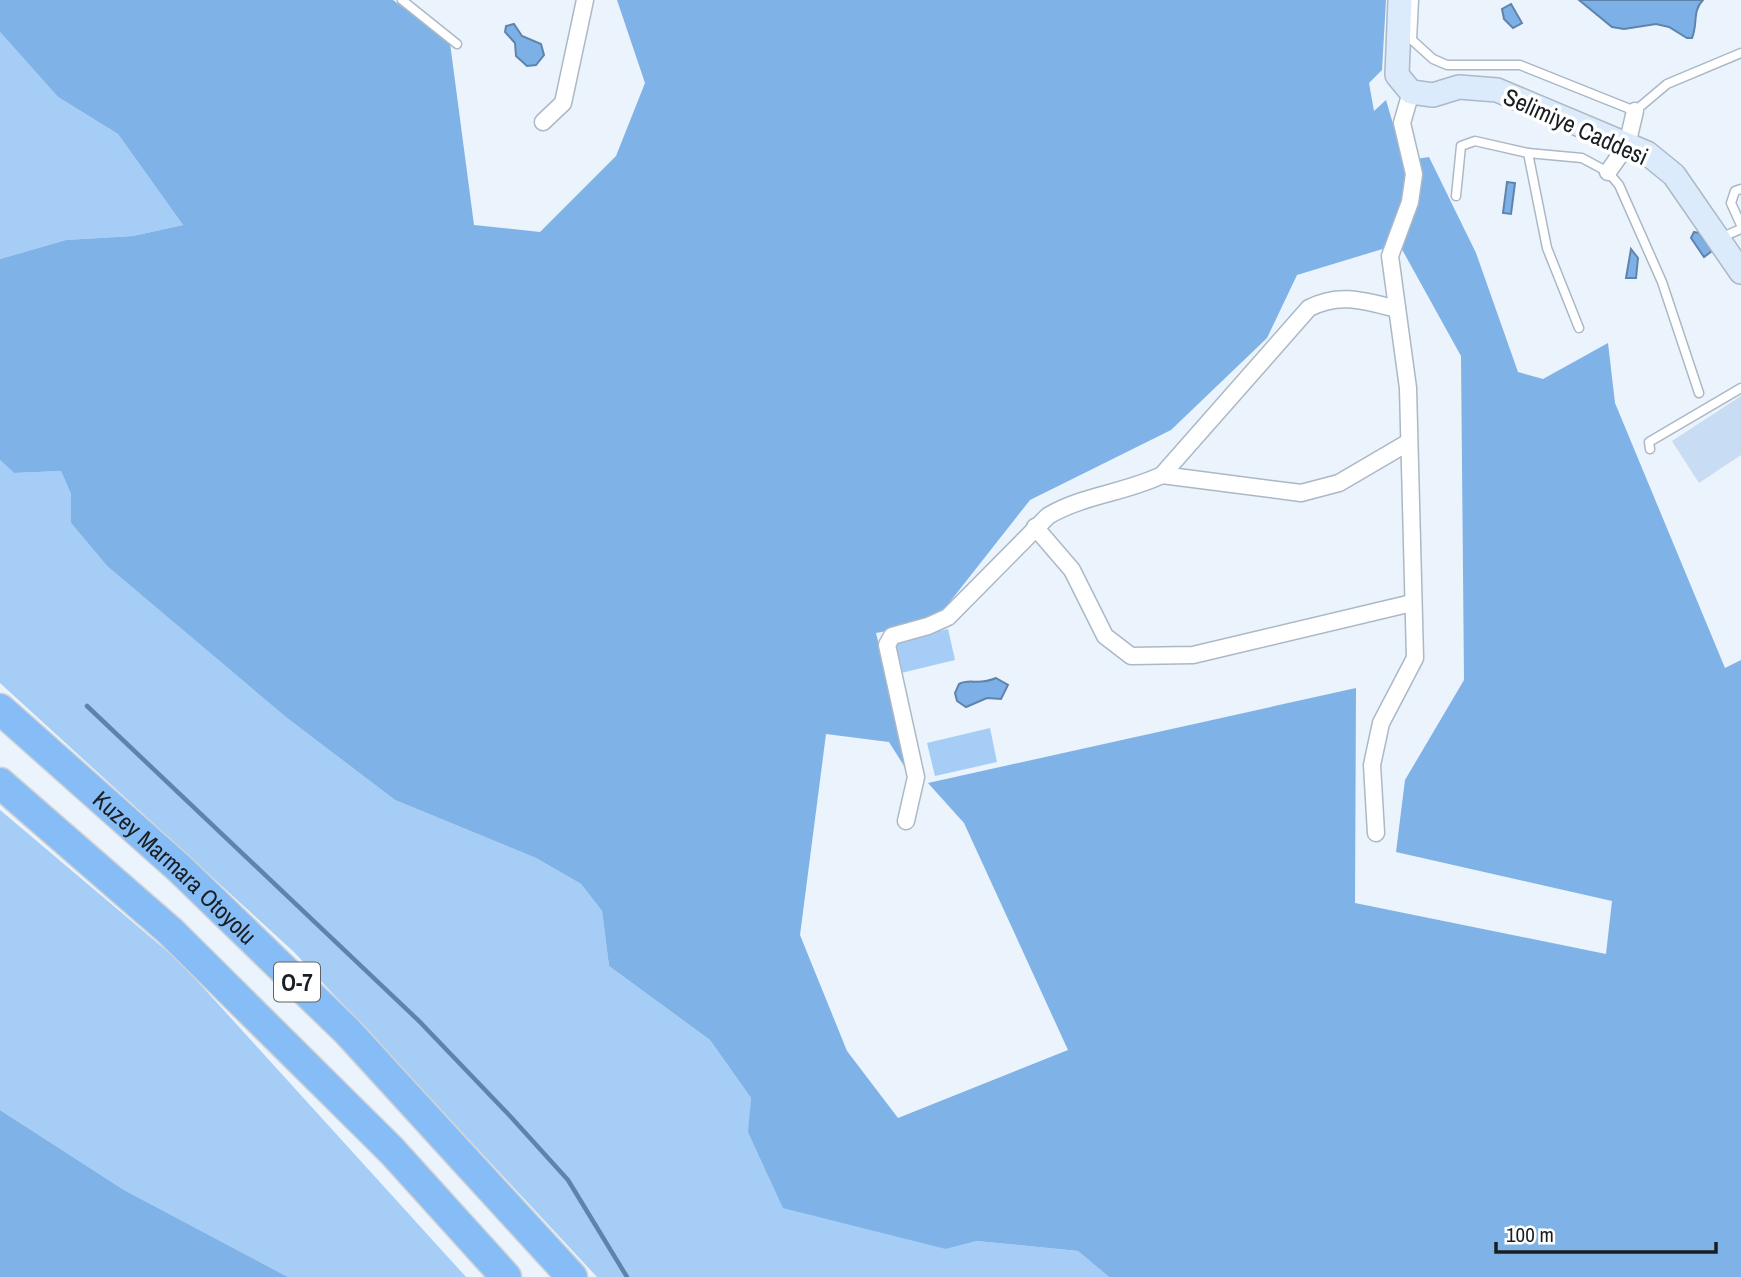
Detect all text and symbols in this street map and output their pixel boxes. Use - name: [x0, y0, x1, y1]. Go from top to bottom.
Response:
- street label: Selimiye Caddesi: [1499, 80, 1653, 172]
- street label: Kuzey Marmara Otoyolu: [86, 783, 264, 951]
- road number: O-7: [274, 962, 320, 1001]
- scale bar: [1496, 1210, 1716, 1254]
- text: 100 m: [1506, 1220, 1554, 1249]

